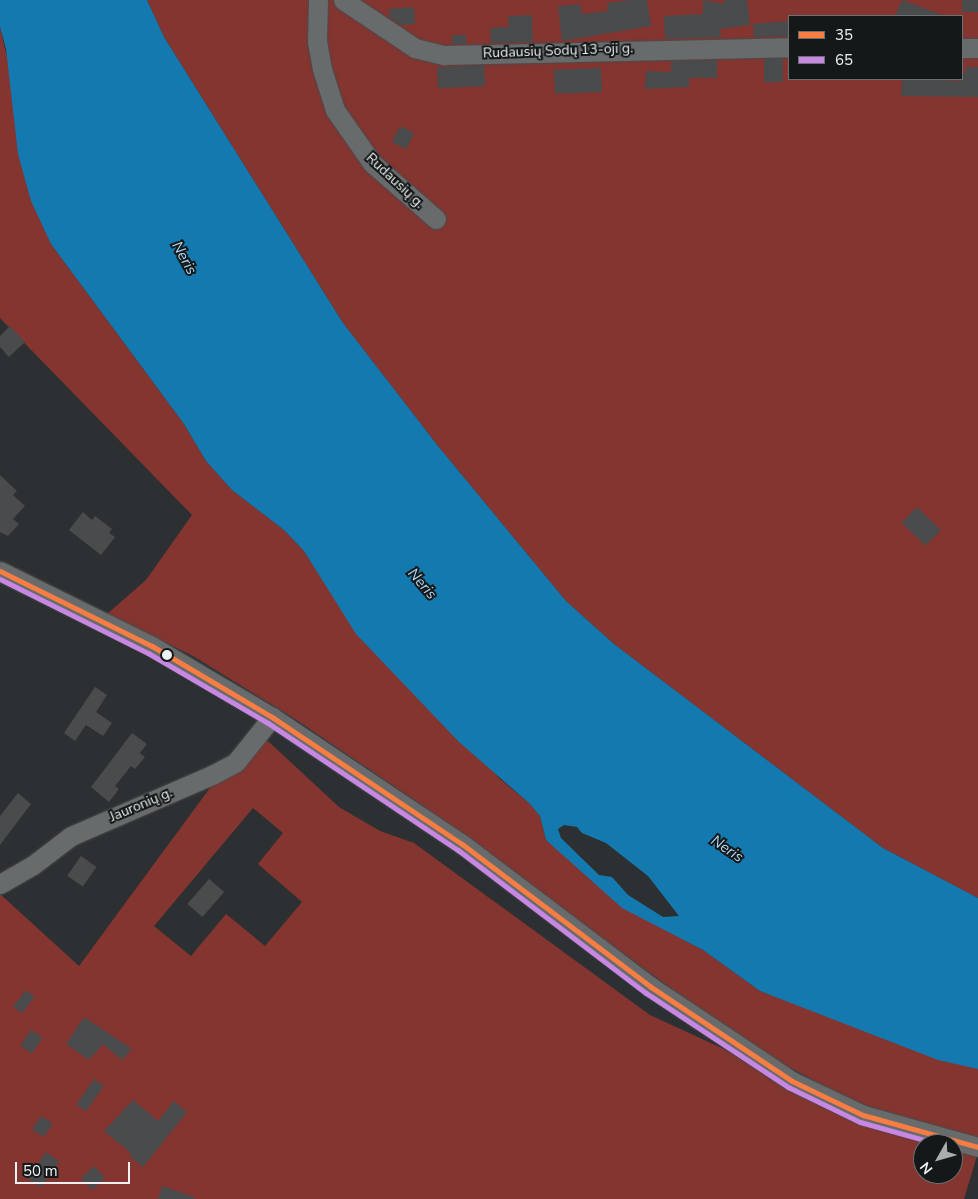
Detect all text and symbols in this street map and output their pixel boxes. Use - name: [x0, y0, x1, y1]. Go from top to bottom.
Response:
- legend: [788, 15, 963, 80]
- text: 35: [835, 25, 853, 45]
- street label: Rudausių Sodų 13-oji g.: [483, 40, 633, 62]
- text: 65: [835, 50, 853, 70]
- street label: Rudausių g.: [362, 150, 428, 212]
- water label: Neris: [168, 238, 200, 278]
- water label: Neris: [404, 565, 440, 603]
- unlabelled marker: [162, 650, 172, 660]
- street label: Jauronių g.: [107, 784, 175, 826]
- water label: Neris: [707, 832, 747, 866]
- north arrow: [913, 1134, 963, 1184]
- scale bar: [18, 1152, 132, 1184]
- text: N: [916, 1158, 937, 1178]
- text: 50 m: [23, 1161, 58, 1181]

